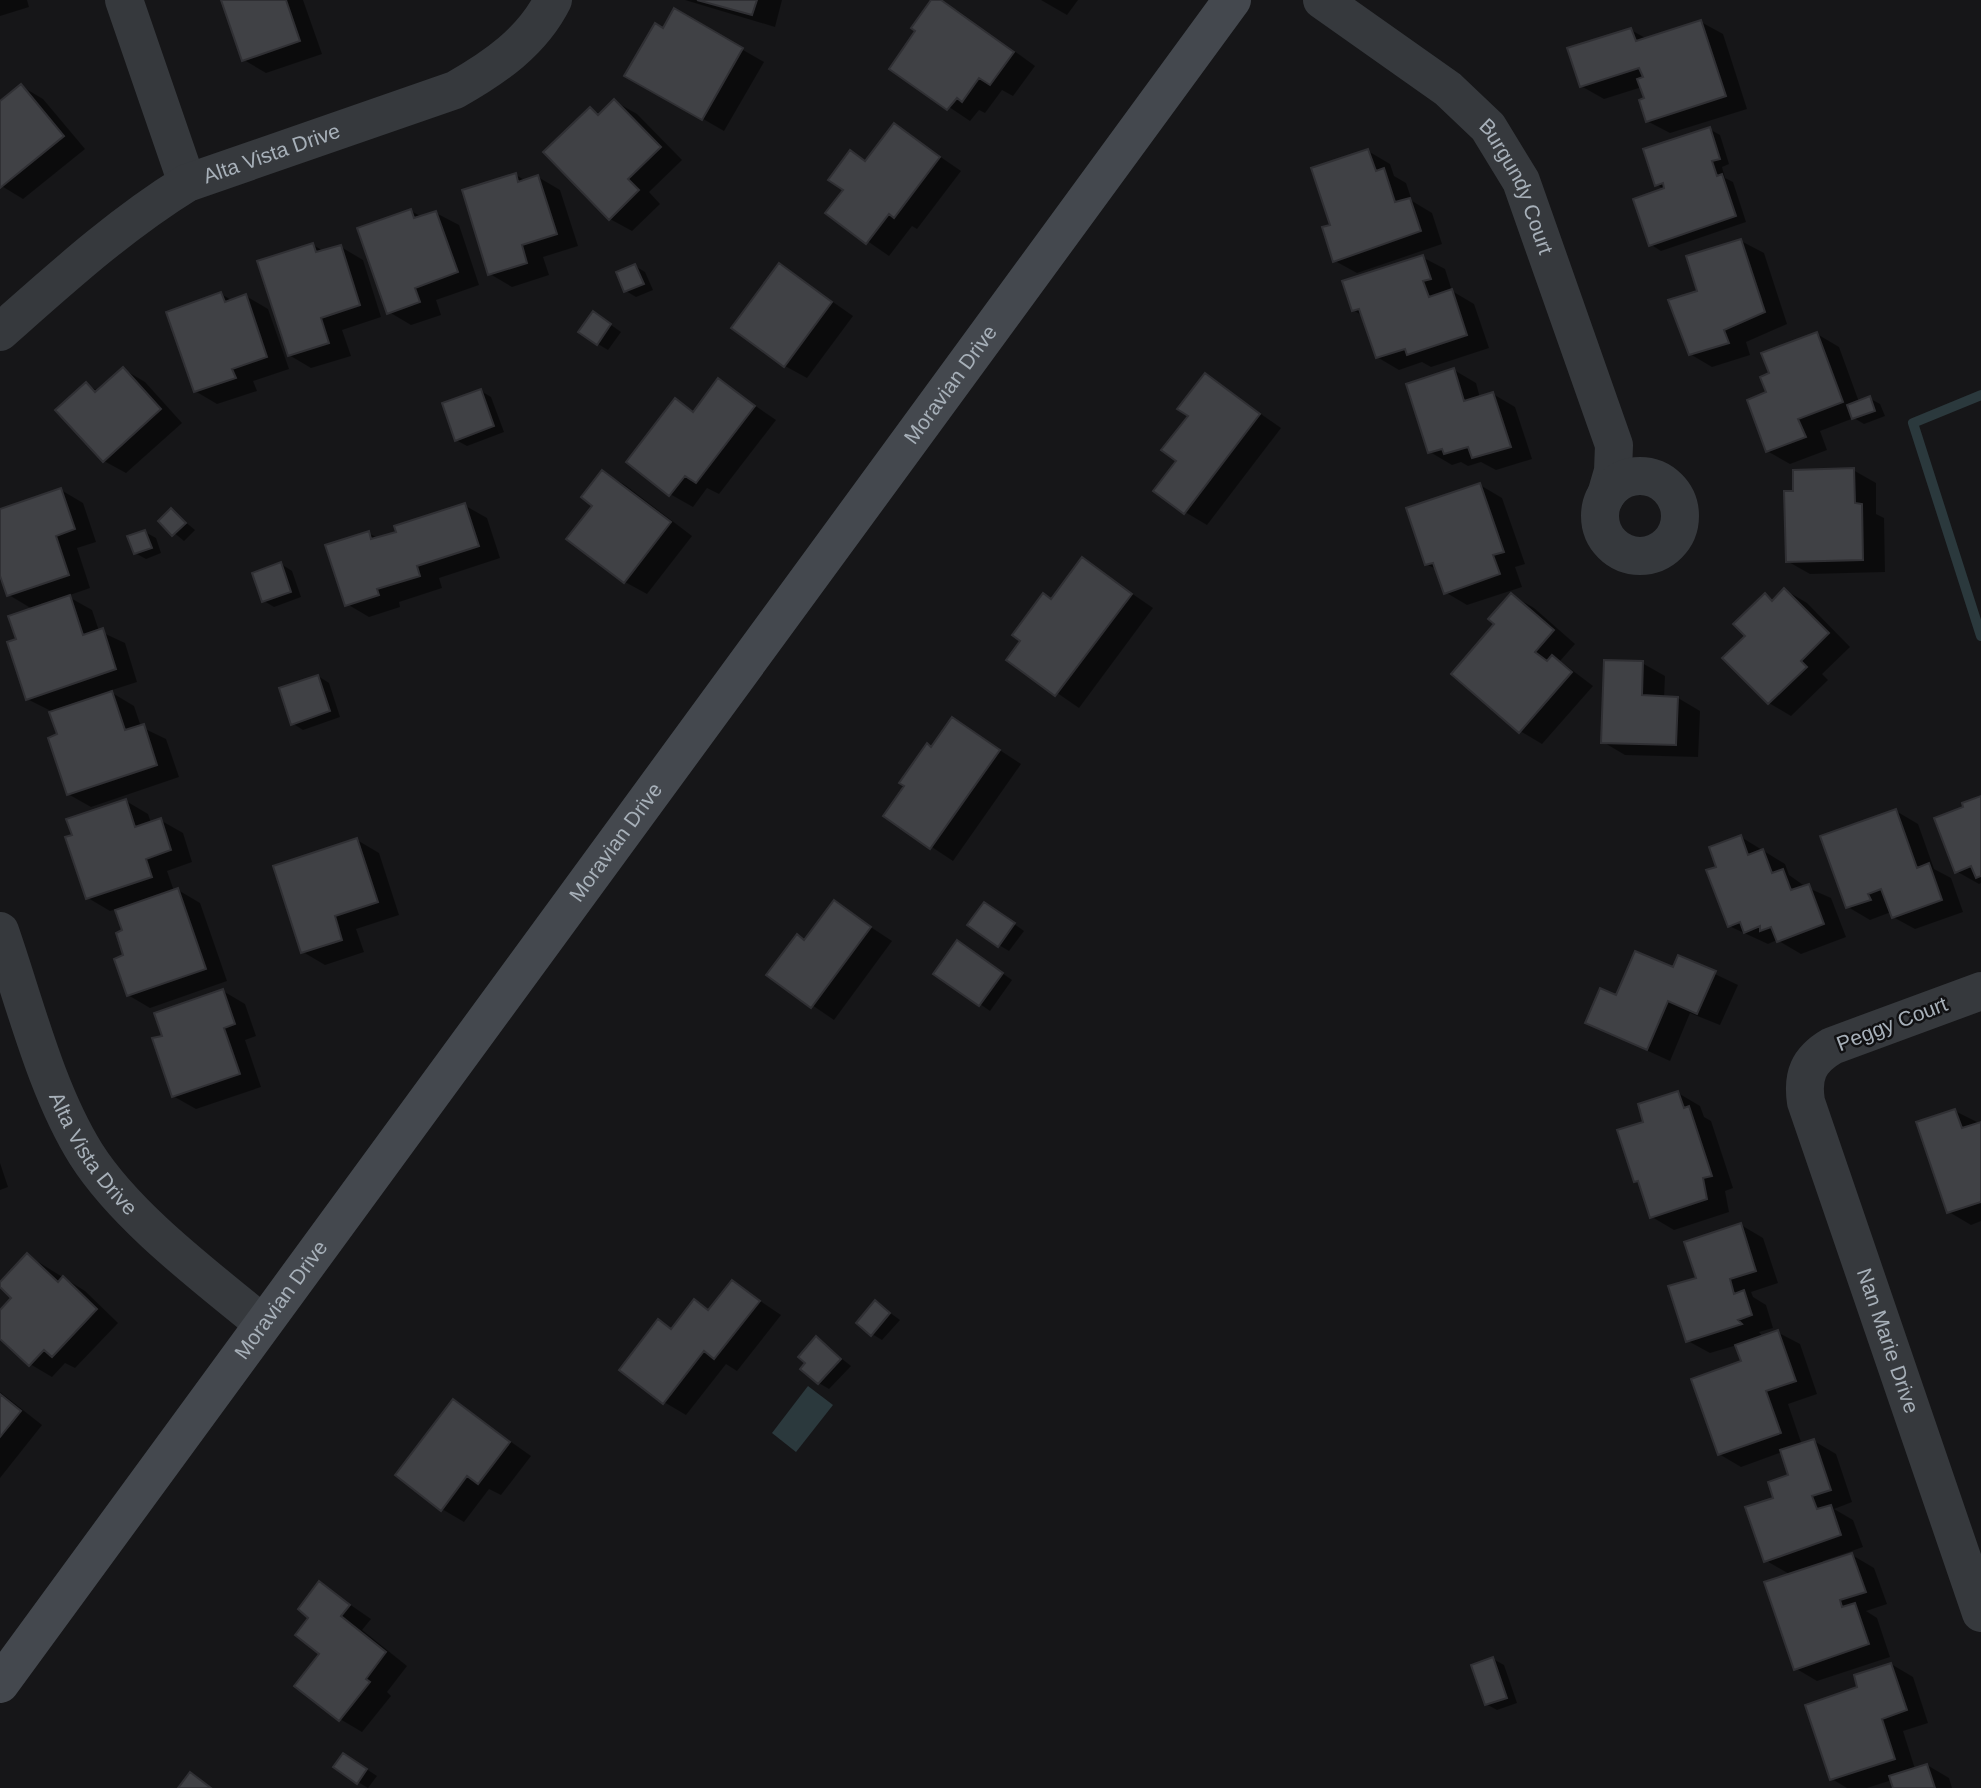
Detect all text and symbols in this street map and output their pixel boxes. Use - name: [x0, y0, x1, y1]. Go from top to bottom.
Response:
- street label: Burgundy Court: [1475, 113, 1558, 257]
- street label: Alta Vista Drive: [200, 119, 343, 188]
- street label: Moravian Drive: [899, 321, 1001, 448]
- street label: Moravian Drive: [564, 778, 666, 906]
- street label: Peggy Court: [1833, 992, 1951, 1055]
- street label: Alta Vista Drive: [45, 1088, 142, 1220]
- street label: Moravian Drive: [230, 1236, 332, 1363]
- street label: Nan Marie Drive: [1853, 1265, 1924, 1416]

